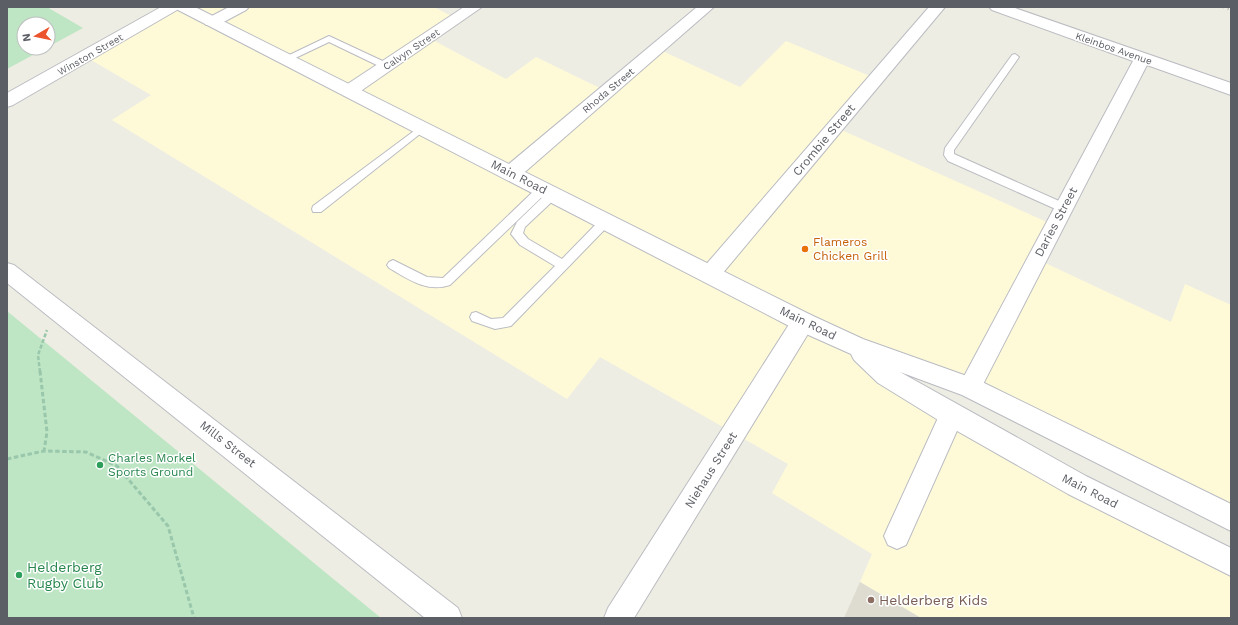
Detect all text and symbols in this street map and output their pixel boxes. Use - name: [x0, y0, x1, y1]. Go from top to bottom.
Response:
- north arrow: [16, 16, 56, 56]
- street label: Calvyn Street: [381, 26, 442, 72]
- street label: Kleinbos Avenue: [1074, 30, 1154, 67]
- street label: Winston Street: [56, 31, 126, 78]
- text: N: [20, 32, 34, 43]
- street label: Rhoda Street: [580, 65, 637, 115]
- street label: Crombie Street: [790, 101, 858, 179]
- street label: Main Road: [489, 157, 549, 197]
- street label: Daries Street: [1032, 185, 1080, 259]
- place label: Flameros Chicken Grill: [813, 235, 888, 263]
- marker: Flameros Chicken Grill: [800, 244, 810, 254]
- street label: Main Road: [778, 303, 838, 343]
- street label: Mills Street: [197, 418, 259, 470]
- street label: Niehaus Street: [682, 429, 740, 511]
- place label: Charles Morkel Sports Ground: [108, 451, 196, 479]
- marker: Charles Morkel Sports Ground: [95, 460, 105, 470]
- street label: Main Road: [1060, 471, 1120, 511]
- place label: Helderberg Rugby Club: [27, 559, 104, 591]
- marker: Helderberg Rugby Club: [14, 570, 24, 580]
- place label: Helderberg Kids: [879, 592, 988, 608]
- marker: Helderberg Kids: [866, 595, 876, 605]

